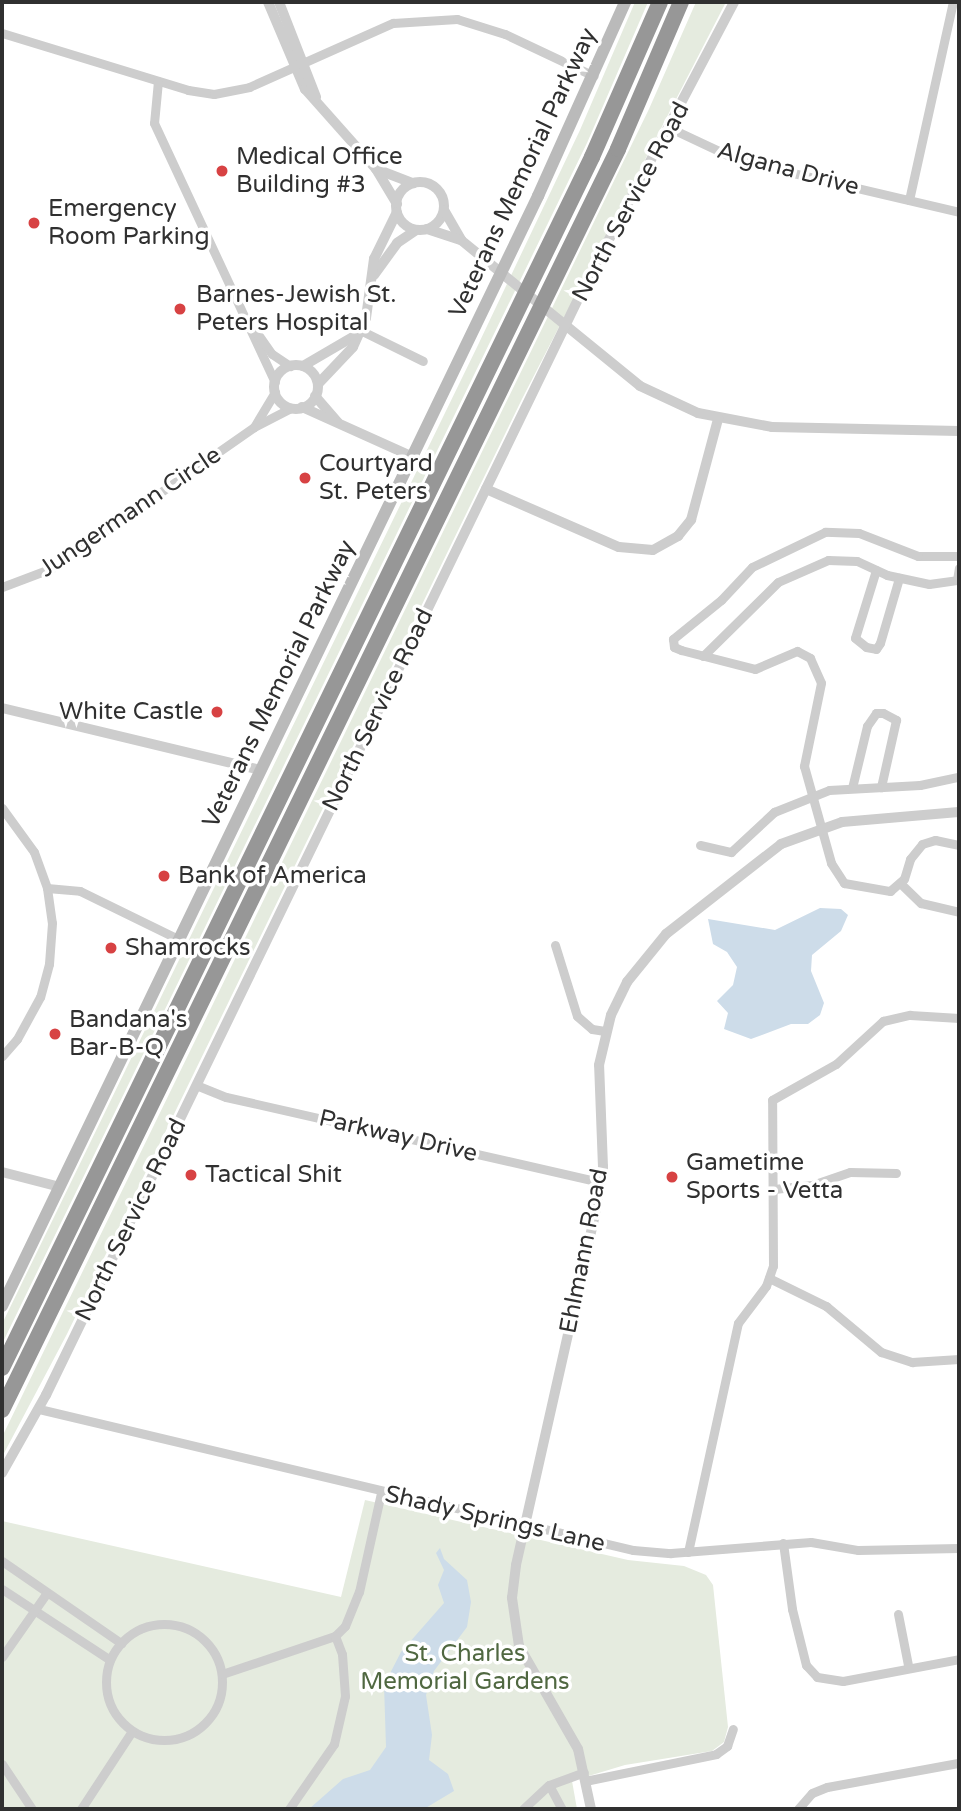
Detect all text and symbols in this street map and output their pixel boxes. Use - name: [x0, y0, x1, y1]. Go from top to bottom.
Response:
- street label: Veterans Memorial Parkway: [443, 23, 603, 323]
- street label: North Service Road: [566, 97, 696, 307]
- street label: Algana Drive: [714, 136, 862, 202]
- place label: Medical Office Building #3: [236, 143, 403, 199]
- marker: Medical Office Building #3: [214, 163, 230, 179]
- place label: Emergency Room Parking: [48, 195, 210, 251]
- marker: Emergency Room Parking: [26, 215, 42, 231]
- place label: Barnes-Jewish St. Peters Hospital: [196, 281, 396, 337]
- marker: Barnes-Jewish St. Peters Hospital: [170, 299, 190, 319]
- street label: Jungermann Circle: [34, 440, 226, 584]
- place label: Courtyard St. Peters: [319, 450, 433, 506]
- marker: Courtyard St. Peters: [297, 470, 313, 486]
- street label: Veterans Memorial Parkway: [197, 535, 361, 833]
- street label: North Service Road: [316, 604, 440, 816]
- place label: White Castle: [59, 698, 203, 726]
- marker: White Castle: [209, 704, 225, 720]
- place label: Bank of America: [178, 862, 367, 890]
- marker: Bank of America: [156, 868, 172, 884]
- place label: Shamrocks: [125, 934, 250, 962]
- marker: Shamrocks: [103, 940, 119, 956]
- place label: Bandana's Bar-B-Q: [69, 1006, 187, 1062]
- marker: Bandana's Bar-B-Q: [47, 1026, 63, 1042]
- street label: Parkway Drive: [316, 1104, 480, 1168]
- street label: North Service Road: [69, 1114, 193, 1326]
- place label: Gametime Sports - Vetta: [686, 1149, 843, 1205]
- place label: Tactical Shit: [205, 1161, 342, 1189]
- street label: Ehlmann Road: [554, 1166, 614, 1336]
- marker: Tactical Shit: [183, 1167, 199, 1183]
- marker: Gametime Sports - Vetta: [664, 1169, 680, 1185]
- street label: Shady Springs Lane: [382, 1480, 608, 1558]
- park label: St. Charles Memorial Gardens: [360, 1640, 570, 1696]

